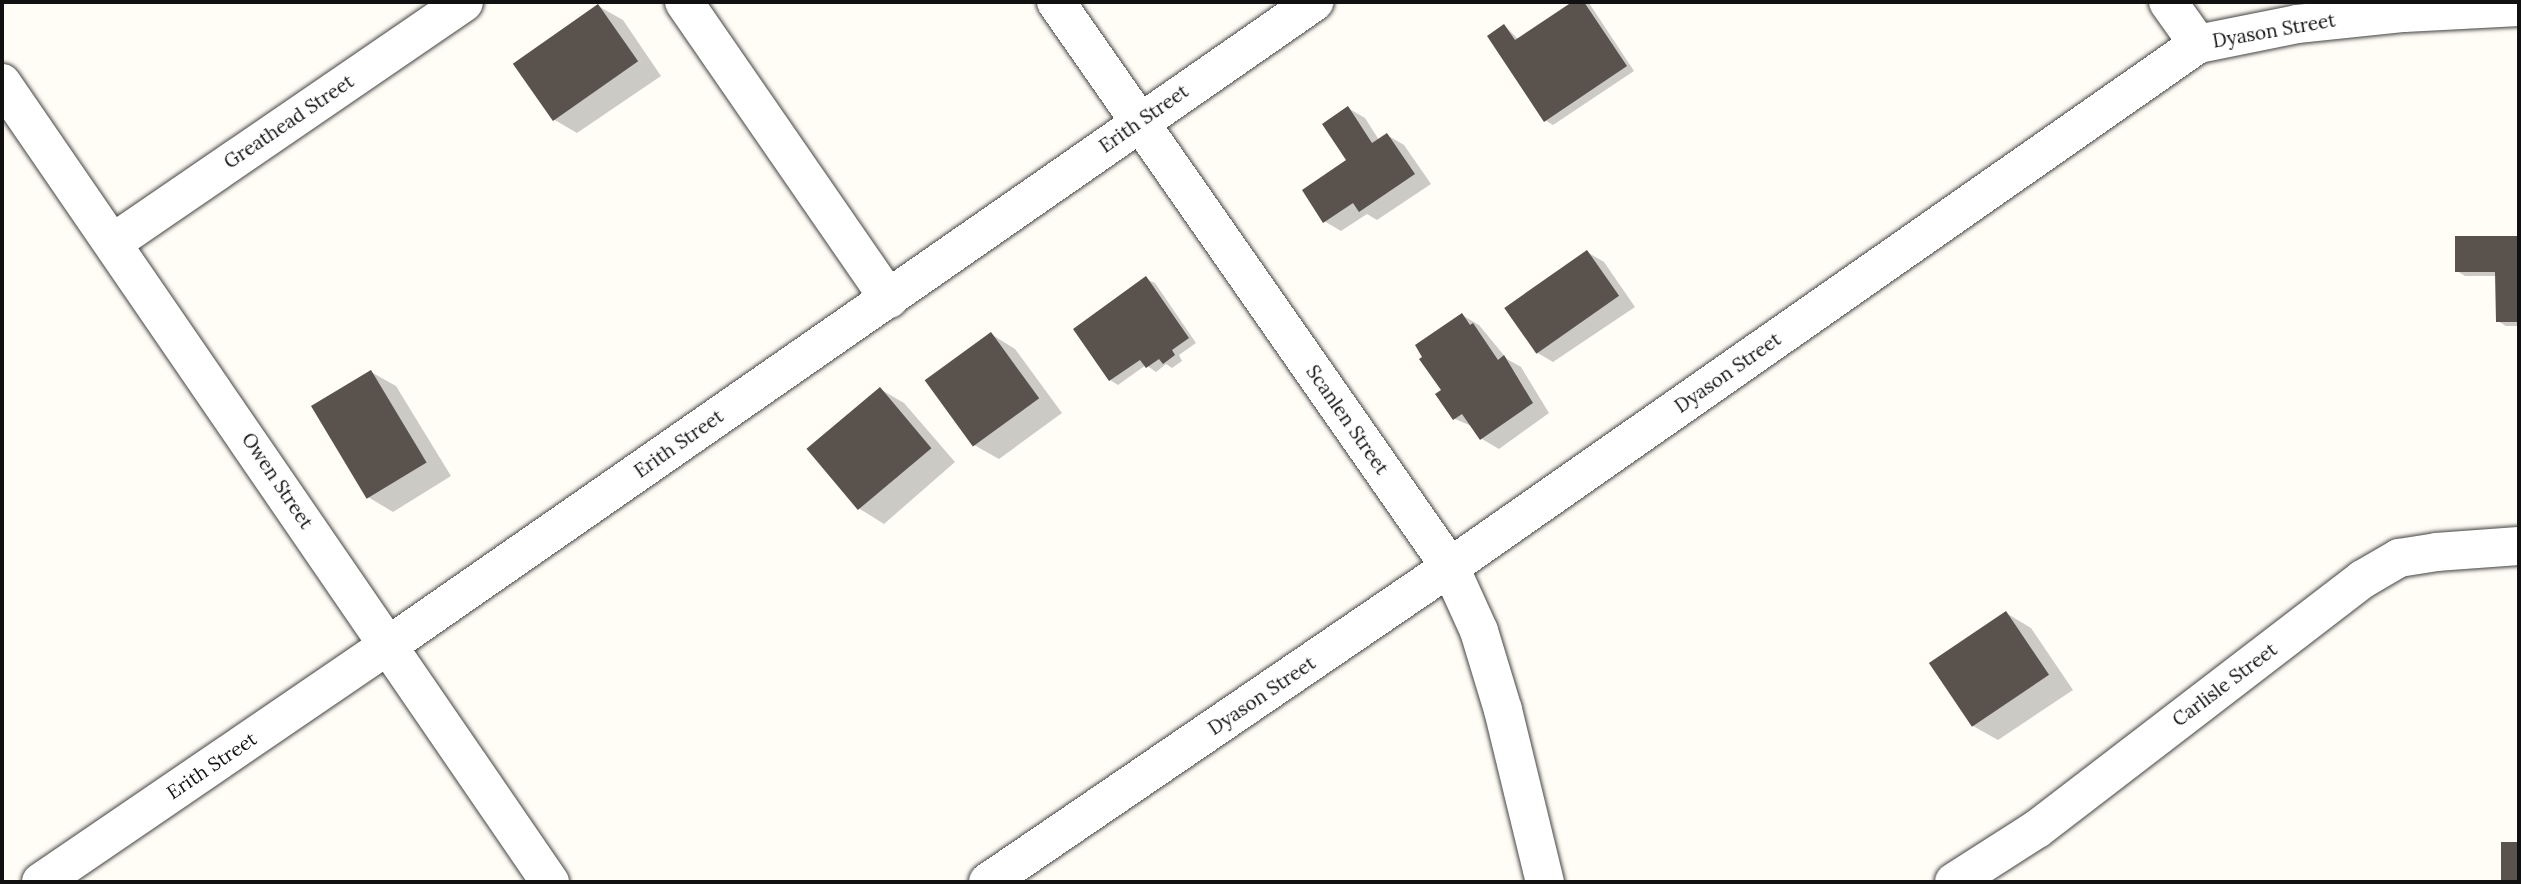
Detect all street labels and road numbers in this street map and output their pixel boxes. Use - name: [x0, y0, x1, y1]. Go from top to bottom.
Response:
- street label: Dyason Street: [2211, 9, 2337, 53]
- street label: Greathead Street: [220, 70, 358, 174]
- street label: Erith Street: [1095, 80, 1193, 158]
- street label: Dyason Street: [1671, 328, 1785, 418]
- street label: Scanlen Street: [1301, 361, 1393, 479]
- street label: Erith Street: [630, 405, 728, 483]
- street label: Owen Street: [237, 429, 317, 533]
- street label: Carlisle Street: [2168, 638, 2282, 732]
- street label: Dyason Street: [1204, 652, 1320, 740]
- street label: Erith Street: [163, 728, 261, 804]

